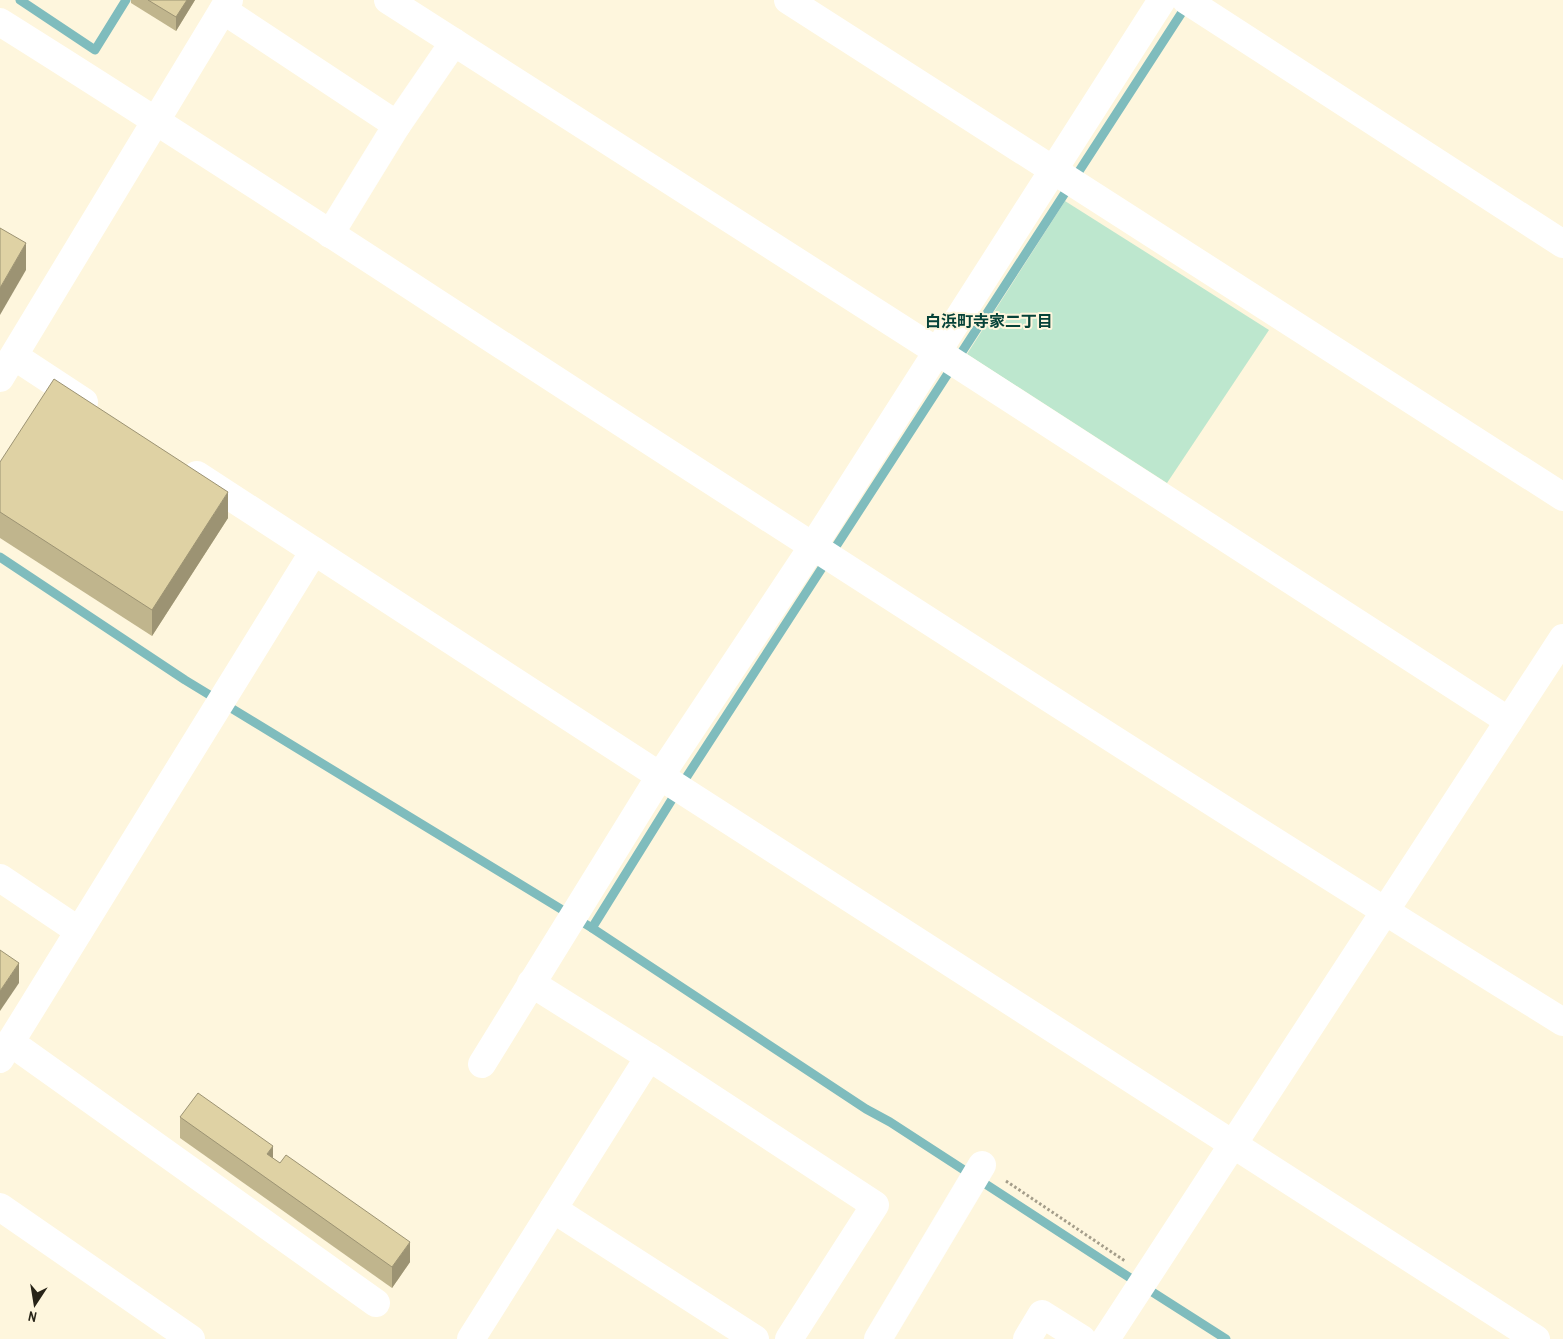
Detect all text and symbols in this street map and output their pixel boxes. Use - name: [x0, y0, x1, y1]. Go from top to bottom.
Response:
- district label: 白浜町寺家二丁目: [925, 310, 1053, 332]
- north arrow: [10, 1279, 60, 1329]
- text: N: [26, 1307, 38, 1326]

